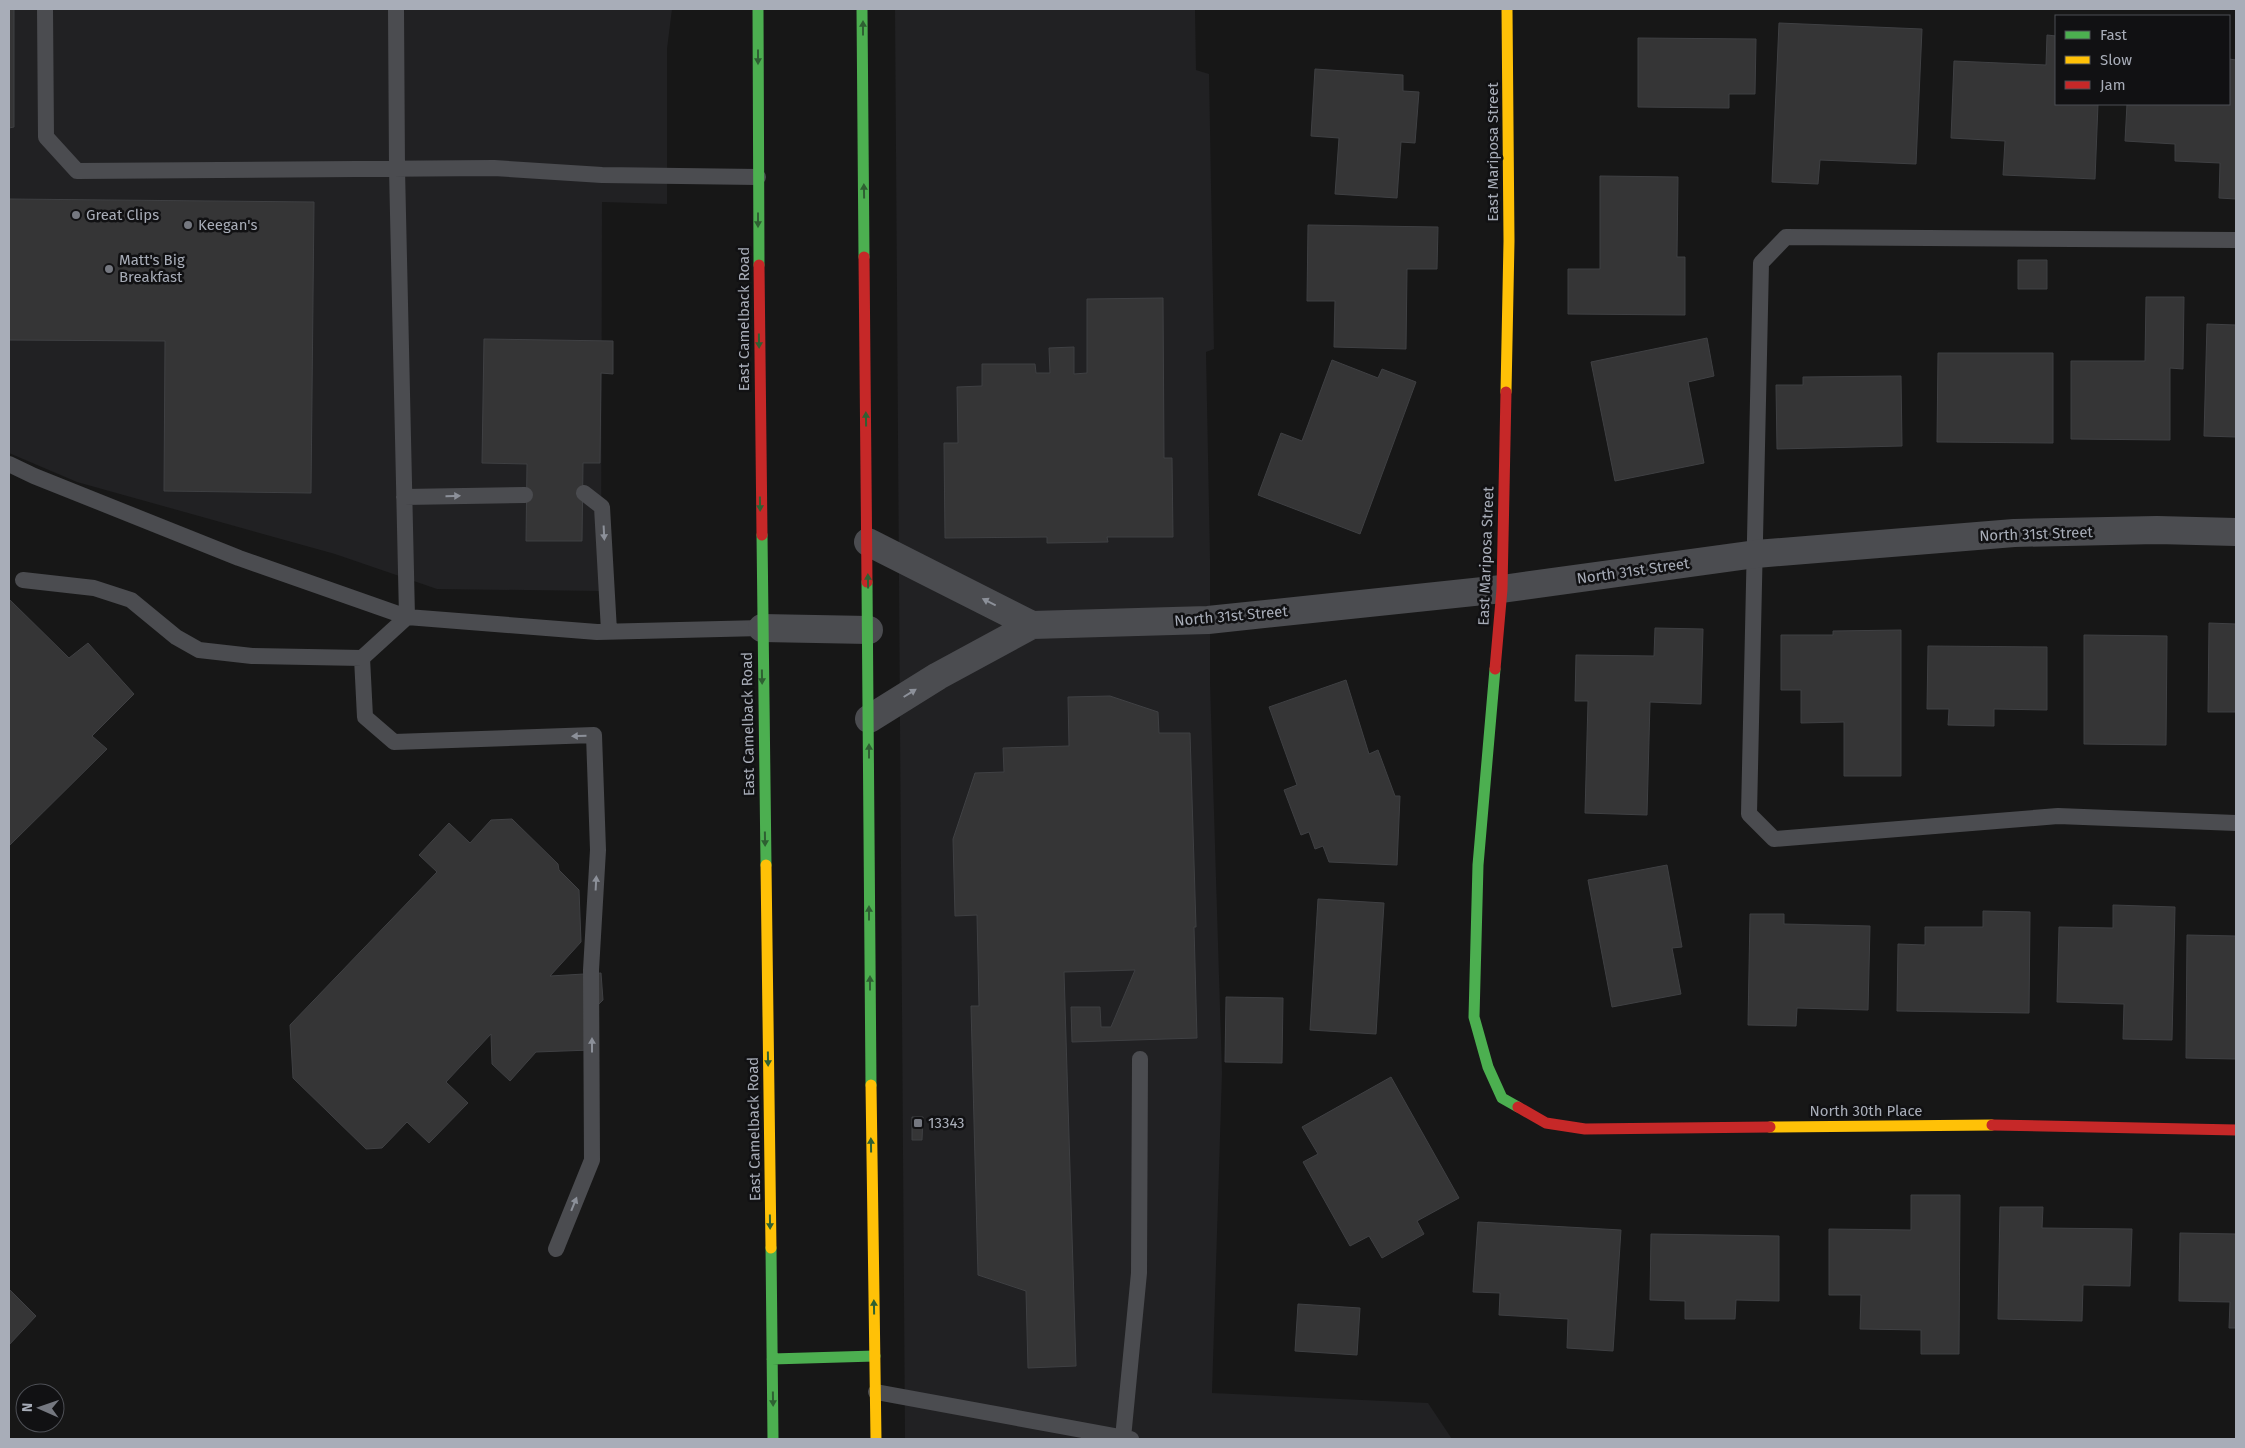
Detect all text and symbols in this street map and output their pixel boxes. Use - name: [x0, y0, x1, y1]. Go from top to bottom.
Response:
- legend: [2055, 15, 2230, 105]
- one-way arrow: [859, 20, 867, 36]
- text: Fast: [2100, 26, 2127, 44]
- one-way arrow: [754, 50, 762, 66]
- text: Slow: [2100, 51, 2132, 69]
- text: Jam: [2100, 76, 2126, 94]
- street label: East Mariposa Street: [1484, 82, 1502, 222]
- one-way arrow: [860, 182, 868, 198]
- place label: Great Clips: [86, 206, 159, 224]
- marker: Great Clips: [70, 209, 82, 221]
- one-way arrow: [754, 212, 762, 228]
- place label: Keegan's: [198, 216, 257, 234]
- marker: Keegan's: [182, 219, 194, 231]
- street label: East Camelback Road: [735, 247, 753, 391]
- place label: Matt's Big Breakfast: [119, 251, 185, 286]
- marker: Matt's Big Breakfast: [103, 263, 115, 275]
- one-way arrow: [755, 334, 763, 350]
- one-way arrow: [862, 411, 870, 427]
- street label: East Mariposa Street: [1475, 485, 1497, 626]
- one-way arrow: [445, 492, 461, 500]
- one-way arrow: [756, 496, 764, 512]
- street label: North 31st Street: [1979, 523, 2094, 545]
- one-way arrow: [600, 525, 608, 541]
- street label: North 31st Street: [1575, 554, 1691, 588]
- one-way arrow: [864, 573, 872, 589]
- one-way arrow: [981, 598, 996, 606]
- street label: North 31st Street: [1174, 602, 1289, 630]
- street label: East Camelback Road: [738, 652, 758, 796]
- one-way arrow: [758, 669, 766, 685]
- one-way arrow: [904, 689, 917, 698]
- one-way arrow: [571, 732, 587, 740]
- one-way arrow: [865, 743, 873, 759]
- one-way arrow: [761, 832, 769, 848]
- one-way arrow: [592, 874, 600, 890]
- one-way arrow: [865, 905, 873, 921]
- one-way arrow: [866, 974, 874, 990]
- one-way arrow: [588, 1037, 596, 1053]
- one-way arrow: [764, 1052, 772, 1068]
- street label: East Camelback Road: [744, 1057, 764, 1201]
- street label: North 30th Place: [1809, 1102, 1923, 1120]
- place label: 13343: [928, 1114, 965, 1132]
- marker: 13343: [912, 1117, 924, 1129]
- one-way arrow: [867, 1137, 875, 1153]
- one-way arrow: [571, 1197, 579, 1211]
- one-way arrow: [767, 1214, 775, 1230]
- one-way arrow: [870, 1299, 878, 1315]
- north arrow: [15, 1383, 65, 1433]
- one-way arrow: [769, 1391, 777, 1407]
- text: N: [19, 1403, 36, 1413]

